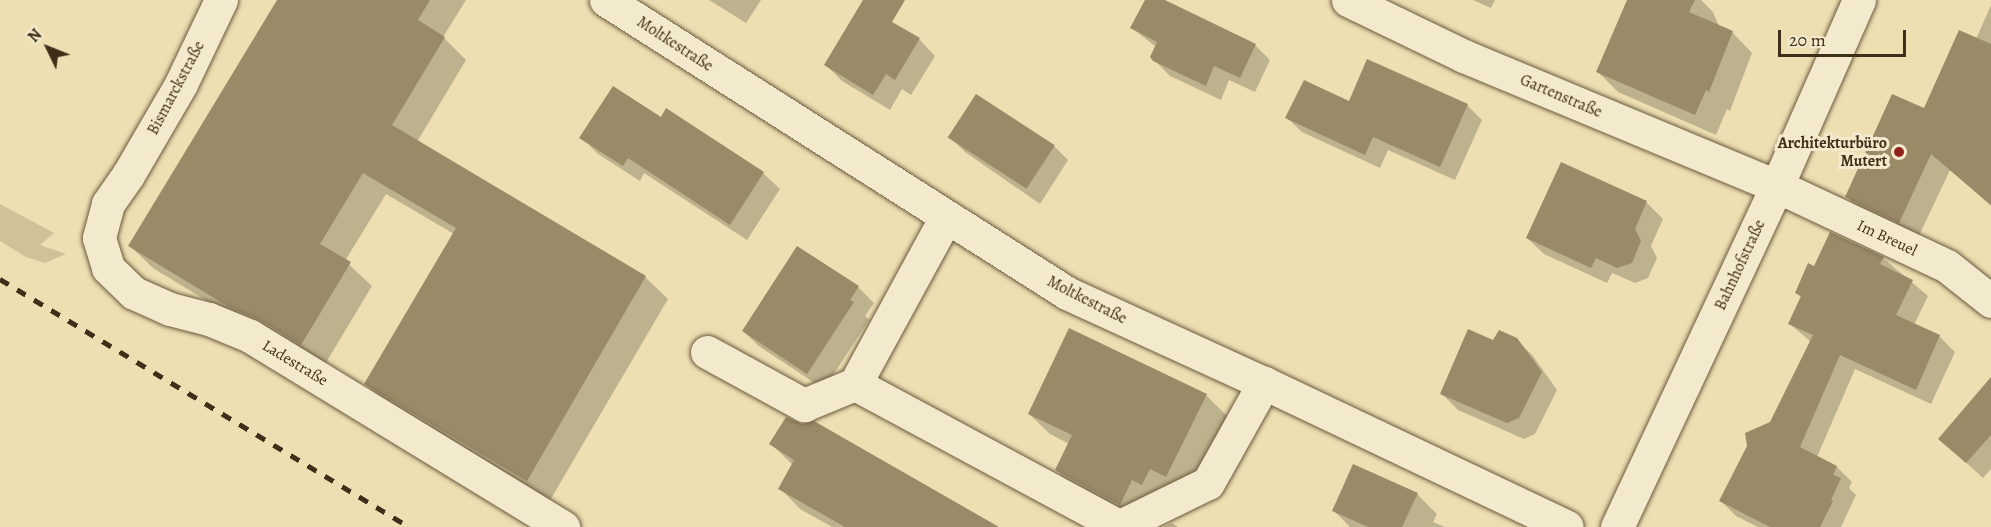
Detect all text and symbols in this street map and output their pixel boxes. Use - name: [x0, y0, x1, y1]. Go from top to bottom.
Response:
- street label: Moltkestraße: [633, 12, 717, 76]
- north arrow: [18, 18, 78, 78]
- scale bar: [1781, 18, 1908, 56]
- text: N: [23, 24, 47, 47]
- text: 20 m: [1789, 28, 1826, 52]
- street label: Bismarckstraße: [143, 38, 209, 138]
- street label: Gartenstraße: [1517, 70, 1605, 122]
- place label: Architekturbüro Mutert: [1778, 133, 1887, 171]
- marker: Architekturbüro Mutert: [1892, 145, 1906, 159]
- street label: Im Breuel: [1854, 216, 1920, 260]
- street label: Bahnhofstraße: [1711, 217, 1769, 313]
- street label: Moltkestraße: [1044, 272, 1130, 328]
- street label: Ladestraße: [259, 336, 331, 390]

